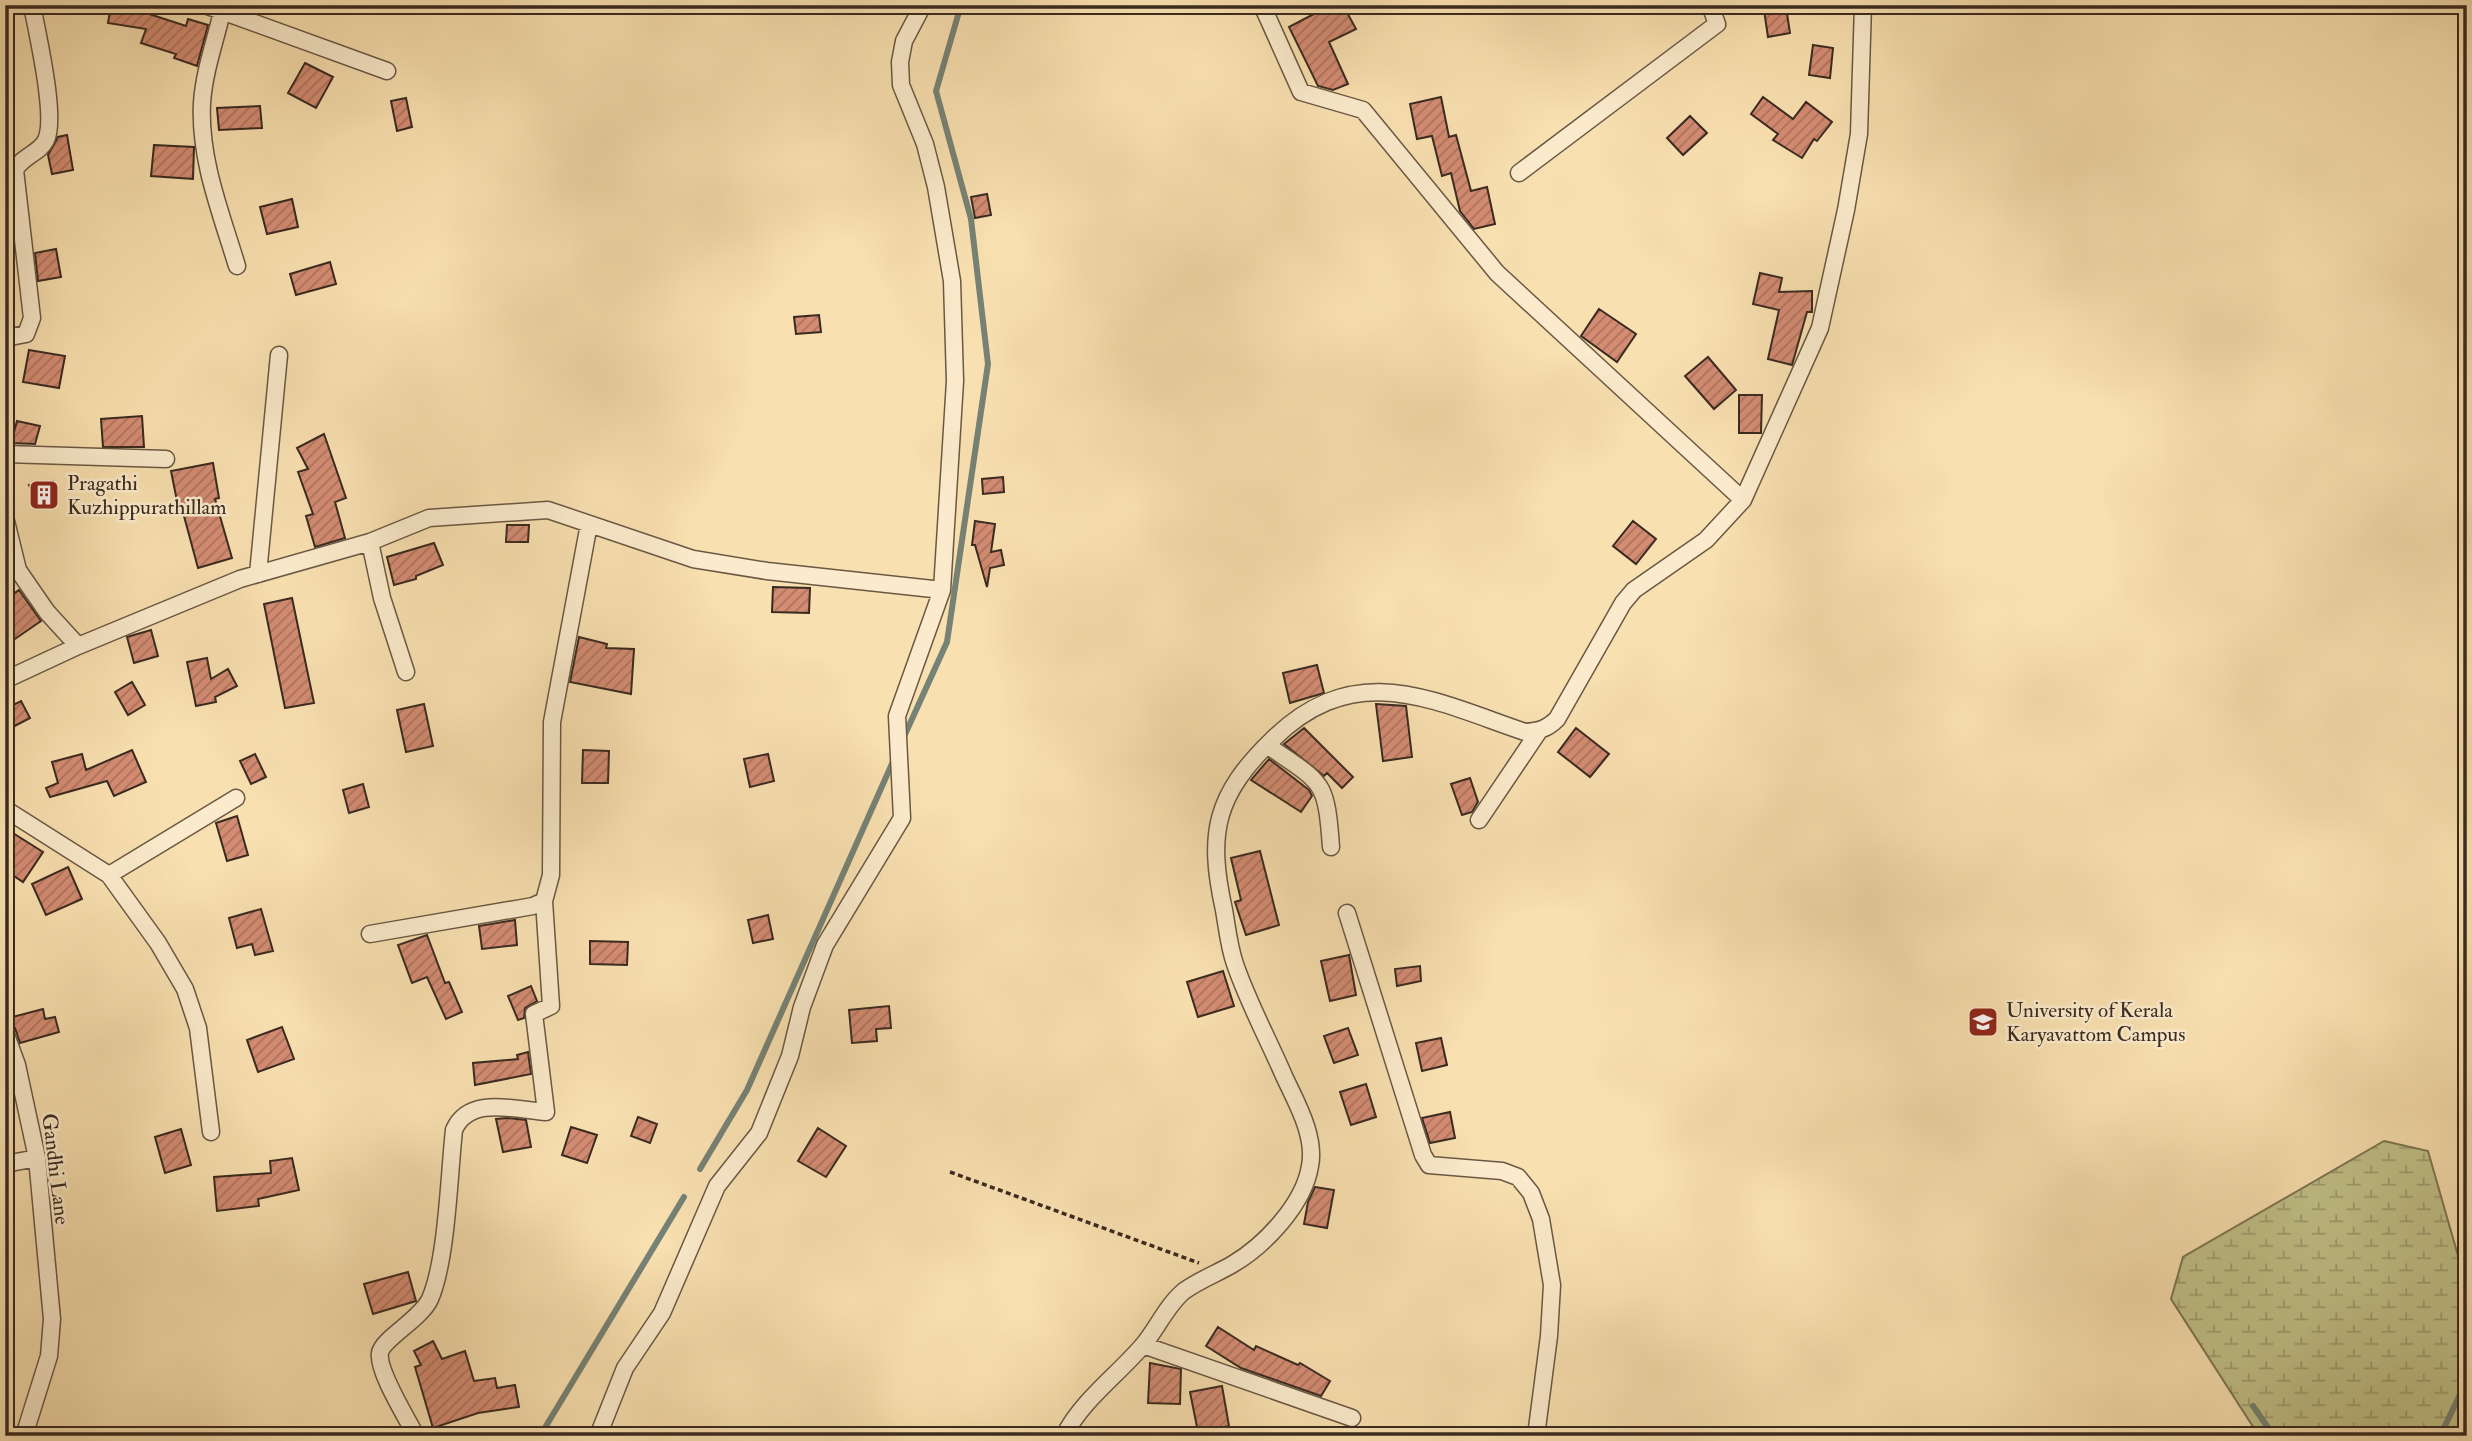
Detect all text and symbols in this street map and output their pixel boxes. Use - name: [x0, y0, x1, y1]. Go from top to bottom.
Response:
- place label: Pragathi Kuzhippurathillam: [67, 470, 226, 521]
- building icon: Pragathi Kuzhippurathillam: [27, 478, 61, 512]
- place label: University of Kerala Karyavattom Campus: [2006, 997, 2185, 1048]
- school or university icon: University of Kerala Karyavattom Campus: [1966, 1005, 2000, 1039]
- street label: Gandhi Lane: [35, 1112, 76, 1226]

